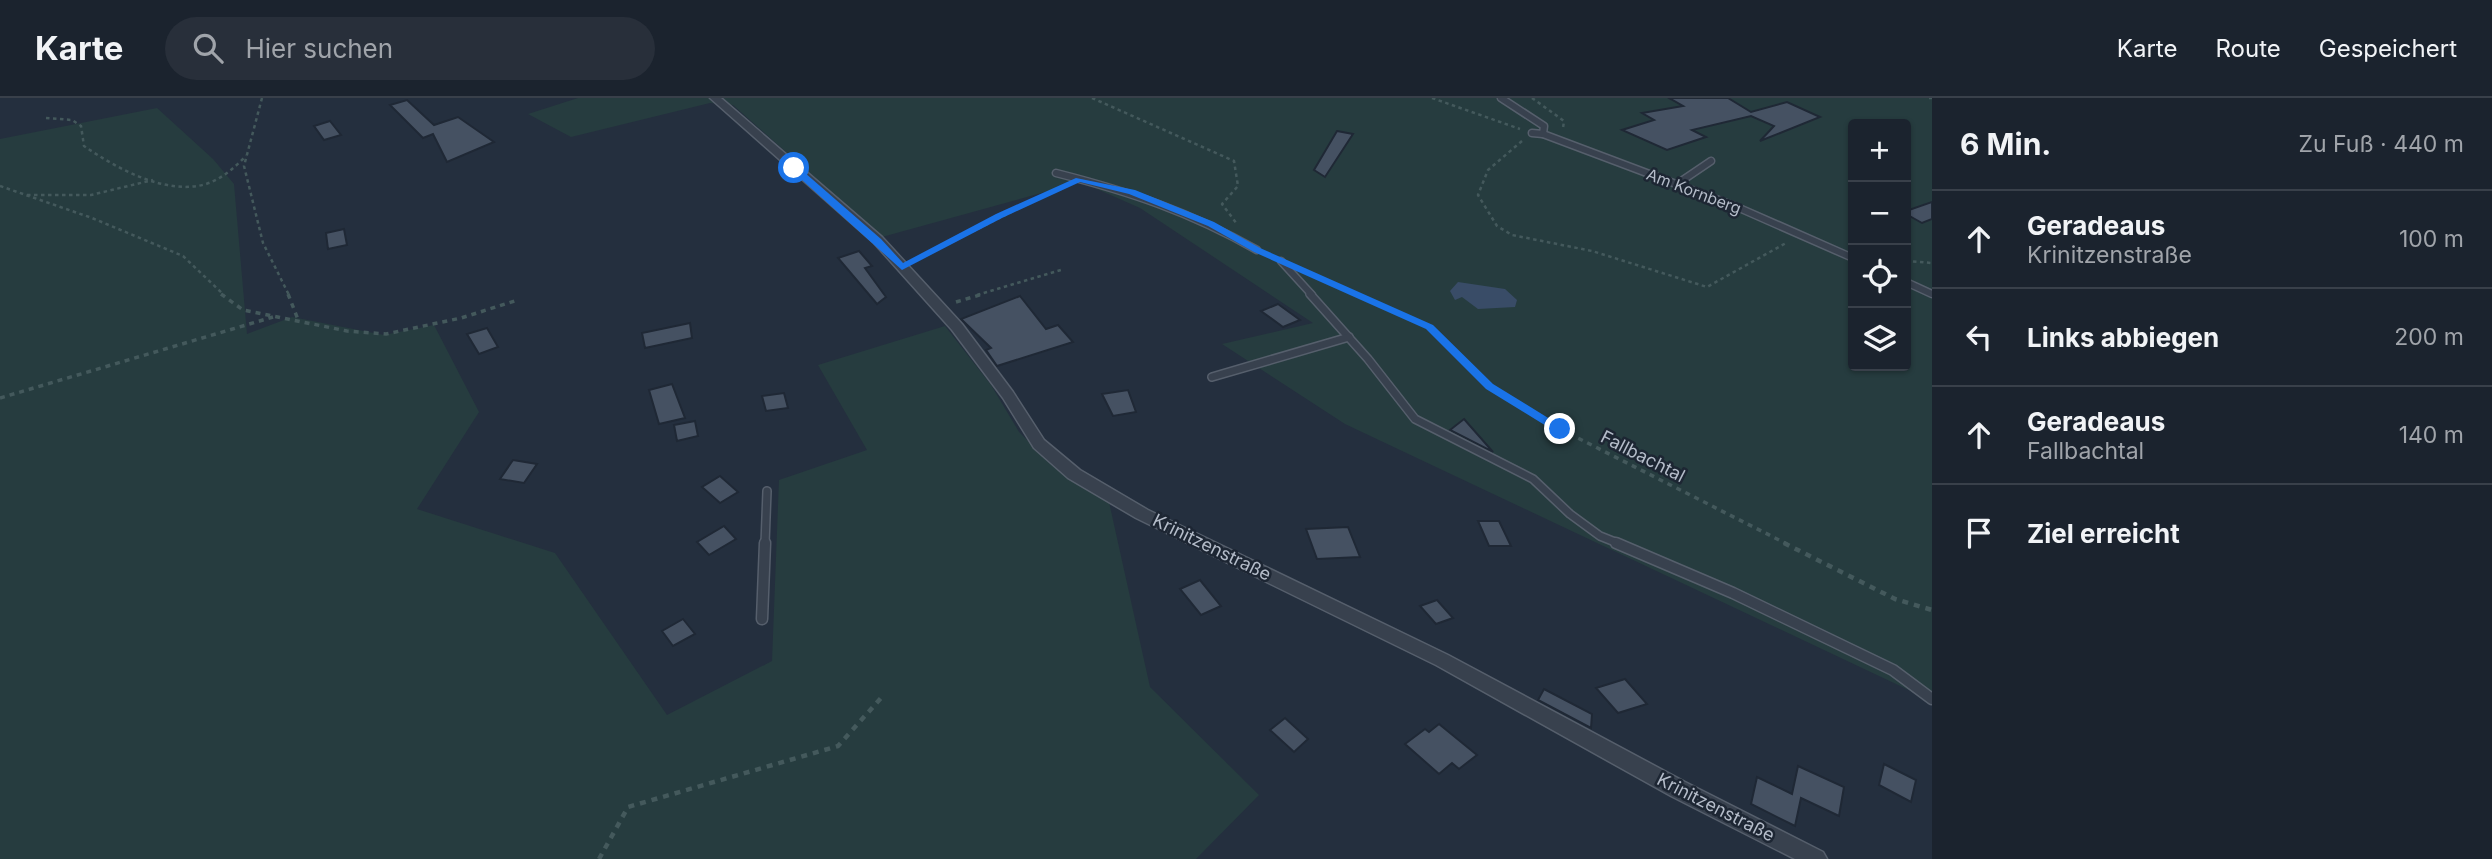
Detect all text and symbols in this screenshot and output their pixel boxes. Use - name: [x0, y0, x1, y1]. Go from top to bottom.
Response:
- search box: [165, 17, 655, 80]
- text: Karte: [35, 28, 123, 68]
- icon: search: [189, 29, 227, 67]
- text: Hier suchen: [245, 33, 393, 64]
- text: Karte: [2117, 34, 2177, 63]
- text: Route: [2215, 34, 2281, 63]
- text: Gespeichert: [2319, 34, 2457, 63]
- map controls: [1848, 119, 1911, 371]
- button: +: [1848, 119, 1911, 182]
- text: 6 Min.: [1960, 126, 2051, 162]
- text: Zu Fuß · 440 m: [2298, 130, 2464, 158]
- route start: [778, 152, 809, 183]
- street label: Am Kornberg: [1644, 164, 1744, 218]
- button: −: [1848, 182, 1911, 245]
- text: Geradeaus: [2027, 210, 2165, 241]
- icon: ahead: [1960, 220, 1998, 258]
- text: 100 m: [2399, 225, 2464, 253]
- text: Krinitzenstraße: [2027, 241, 2192, 269]
- button: locate: [1848, 245, 1911, 308]
- button: layers: [1848, 308, 1911, 371]
- icon: left: [1960, 318, 1998, 356]
- text: Links abbiegen: [2027, 322, 2219, 353]
- text: 200 m: [2394, 323, 2464, 351]
- text: Geradeaus: [2027, 406, 2165, 437]
- route end: [1544, 413, 1575, 444]
- icon: ahead: [1960, 416, 1998, 454]
- text: 140 m: [2399, 421, 2464, 449]
- street label: Fallbachtal: [1597, 426, 1689, 486]
- text: Fallbachtal: [2027, 437, 2144, 465]
- street label: Krinitzenstraße: [1149, 509, 1275, 585]
- icon: arrive: [1960, 514, 1998, 552]
- text: Ziel erreicht: [2027, 518, 2180, 549]
- street label: Krinitzenstraße: [1654, 768, 1778, 846]

